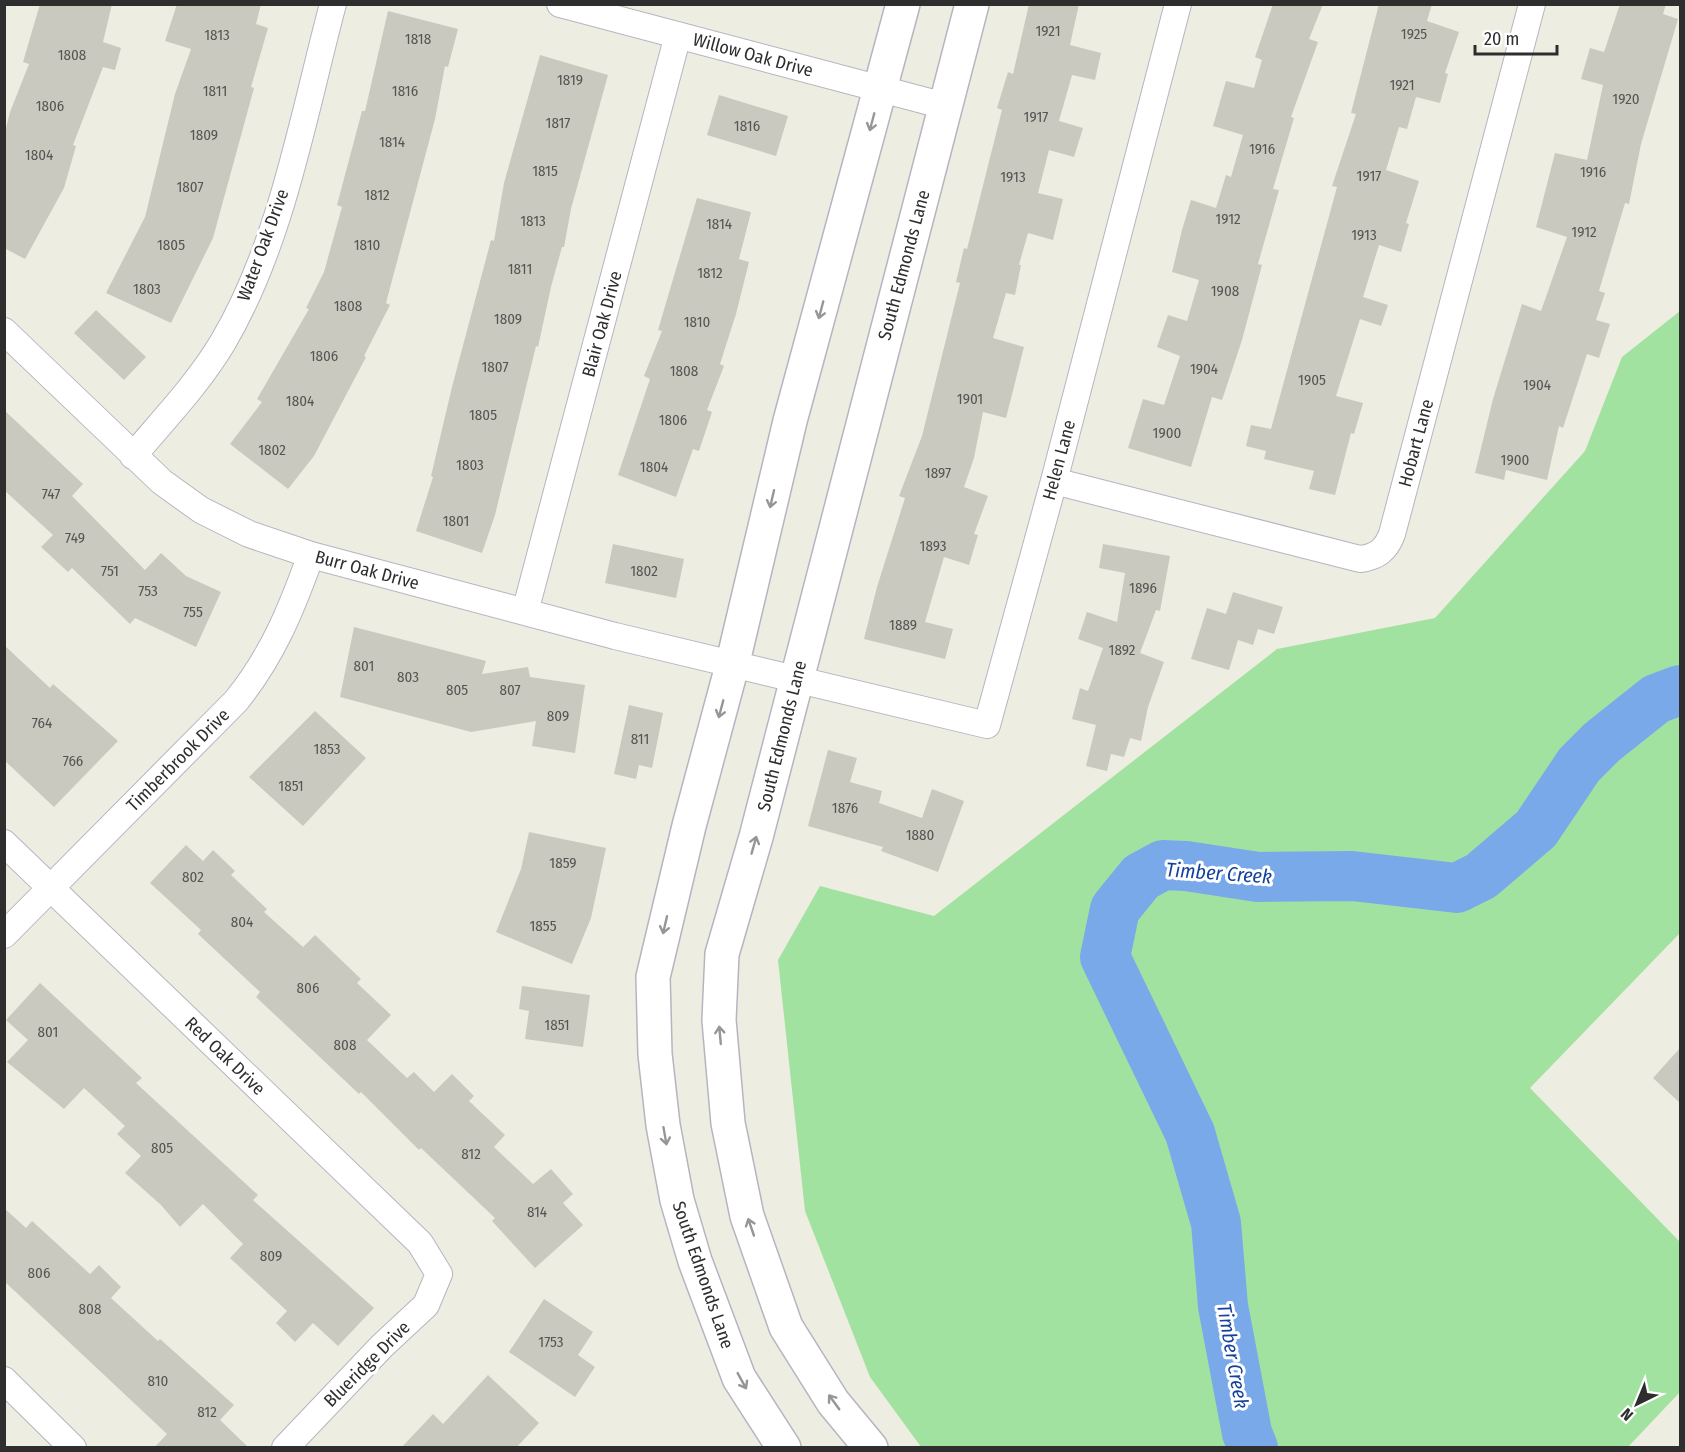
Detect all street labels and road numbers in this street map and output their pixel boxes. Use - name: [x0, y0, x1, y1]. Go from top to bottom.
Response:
- street label: Willow Oak Drive: [690, 28, 816, 82]
- street label: Water Oak Drive: [233, 186, 293, 304]
- street label: South Edmonds Lane: [873, 187, 935, 342]
- street label: Blair Oak Drive: [577, 268, 627, 380]
- street label: Hobart Lane: [1394, 397, 1438, 489]
- street label: Helen Lane: [1038, 417, 1080, 503]
- street label: Burr Oak Drive: [313, 546, 421, 594]
- street label: South Edmonds Lane: [753, 658, 811, 814]
- street label: Timberbrook Drive: [122, 704, 234, 816]
- street label: Red Oak Drive: [180, 1012, 270, 1100]
- street label: South Edmonds Lane: [667, 1198, 739, 1352]
- street label: Blueridge Drive: [319, 1316, 415, 1412]

